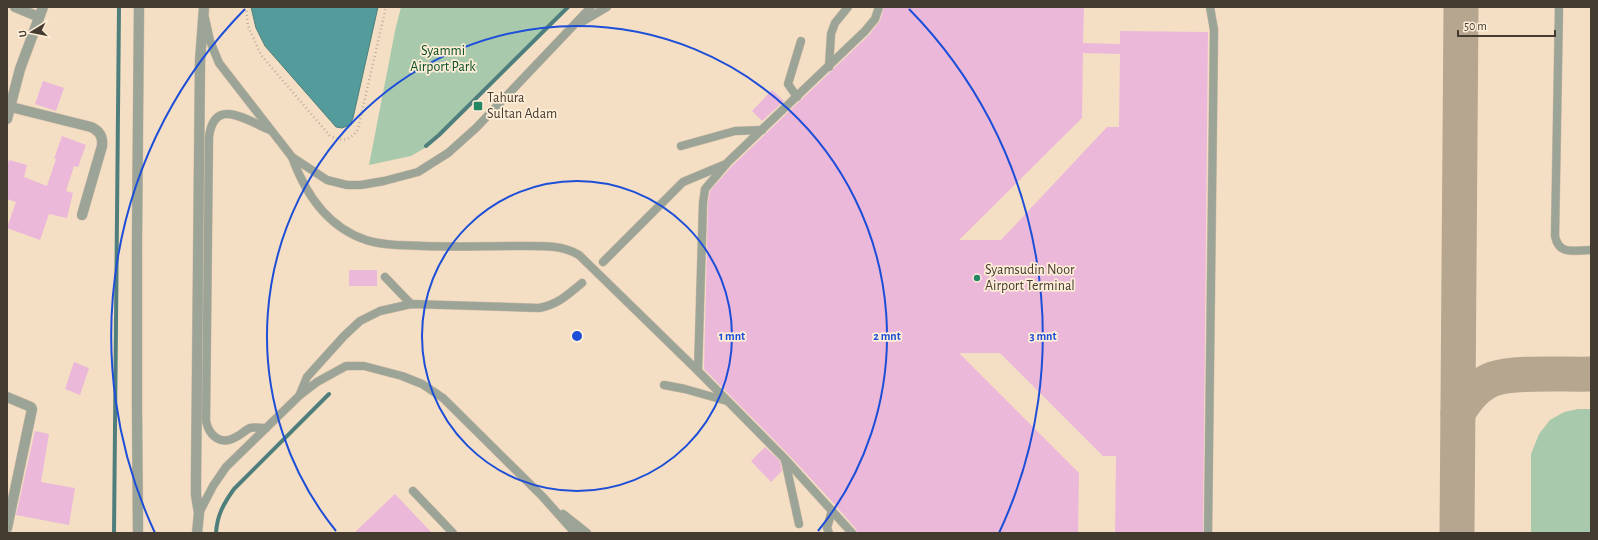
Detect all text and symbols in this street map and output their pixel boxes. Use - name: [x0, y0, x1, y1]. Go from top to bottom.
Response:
- north arrow: [12, 12, 52, 52]
- scale bar: [1458, 12, 1555, 38]
- text: 50 m: [1464, 20, 1487, 32]
- text: U: [17, 29, 29, 38]
- park label: Syammi Airport Park: [410, 44, 476, 74]
- place label: Tahura Sultan Adam: [487, 91, 557, 121]
- marker: Tahura Sultan Adam: [472, 100, 484, 112]
- place label: Syamsudin Noor Airport Terminal: [985, 263, 1075, 293]
- marker: Syamsudin Noor Airport Terminal: [972, 273, 982, 283]
- centre of rings: [570, 329, 584, 343]
- text: 1 mnt: [719, 330, 745, 342]
- text: 2 mnt: [873, 330, 901, 342]
- text: 3 mnt: [1029, 330, 1057, 342]

